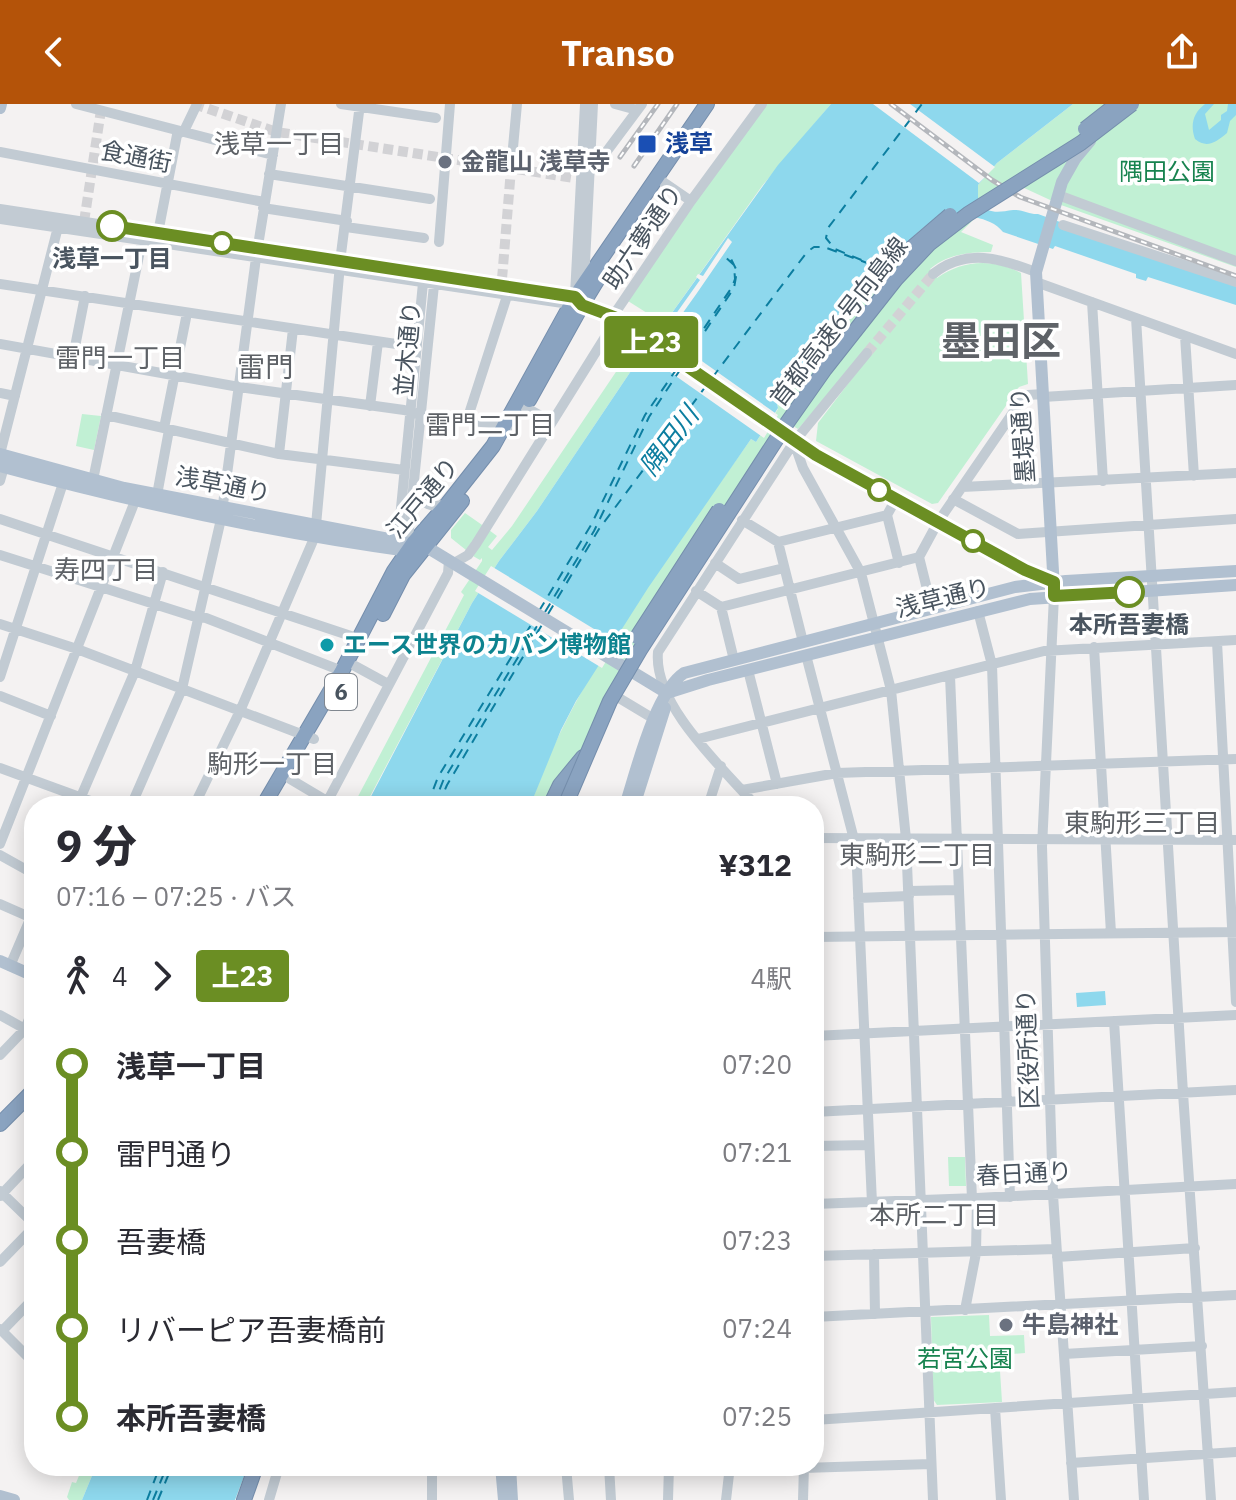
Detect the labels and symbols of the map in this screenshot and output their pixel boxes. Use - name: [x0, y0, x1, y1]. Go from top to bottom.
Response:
- district label: 浅草一丁目: [214, 126, 344, 160]
- place label: 浅草: [665, 127, 713, 159]
- street label: 食通街: [98, 133, 175, 179]
- marker: 浅草: [636, 133, 658, 155]
- place label: 金龍山 浅草寺: [461, 145, 611, 177]
- marker: 金龍山 浅草寺: [436, 153, 454, 171]
- park label: 隅田公園: [1119, 155, 1215, 187]
- street label: 助六夢通り: [595, 178, 689, 295]
- marker: 浅草一丁目: [97, 211, 127, 241]
- street label: 首都高速6号向島線: [762, 230, 914, 413]
- unlabelled marker: [211, 232, 233, 254]
- place label: 浅草一丁目: [52, 242, 172, 274]
- street label: 並木通り: [387, 300, 427, 398]
- district label: 墨田区: [941, 314, 1061, 366]
- line badge: 上23: [605, 316, 697, 368]
- district label: 雷門一丁目: [55, 340, 185, 374]
- district label: 雷門: [237, 348, 293, 385]
- street label: 墨堤通り: [1003, 386, 1041, 484]
- water label: 隅田川: [631, 397, 707, 482]
- district label: 雷門二丁目: [425, 407, 555, 441]
- street label: 江戸通り: [379, 450, 465, 544]
- street label: 浅草通り: [173, 459, 273, 509]
- unlabelled marker: [868, 479, 890, 501]
- unlabelled marker: [962, 530, 984, 552]
- district label: 寿四丁目: [54, 552, 158, 586]
- street label: 浅草通り: [892, 570, 993, 624]
- marker: 本所吾妻橋: [1114, 577, 1144, 607]
- place label: 本所吾妻橋: [1069, 608, 1189, 640]
- place label: エース世界のカバン博物館: [343, 628, 631, 660]
- marker: エース世界のカバン博物館: [318, 636, 336, 654]
- road number: 6: [325, 674, 357, 710]
- district label: 駒形一丁目: [207, 746, 337, 780]
- district label: 東駒形三丁目: [1064, 805, 1220, 839]
- district label: 東駒形二丁目: [839, 837, 995, 871]
- street label: 区役所通り: [1009, 989, 1045, 1110]
- street label: 春日通り: [975, 1155, 1073, 1191]
- district label: 本所二丁目: [869, 1197, 999, 1231]
- place label: 牛島神社: [1022, 1308, 1118, 1340]
- marker: 牛島神社: [997, 1316, 1015, 1334]
- park label: 若宮公園: [917, 1342, 1013, 1374]

